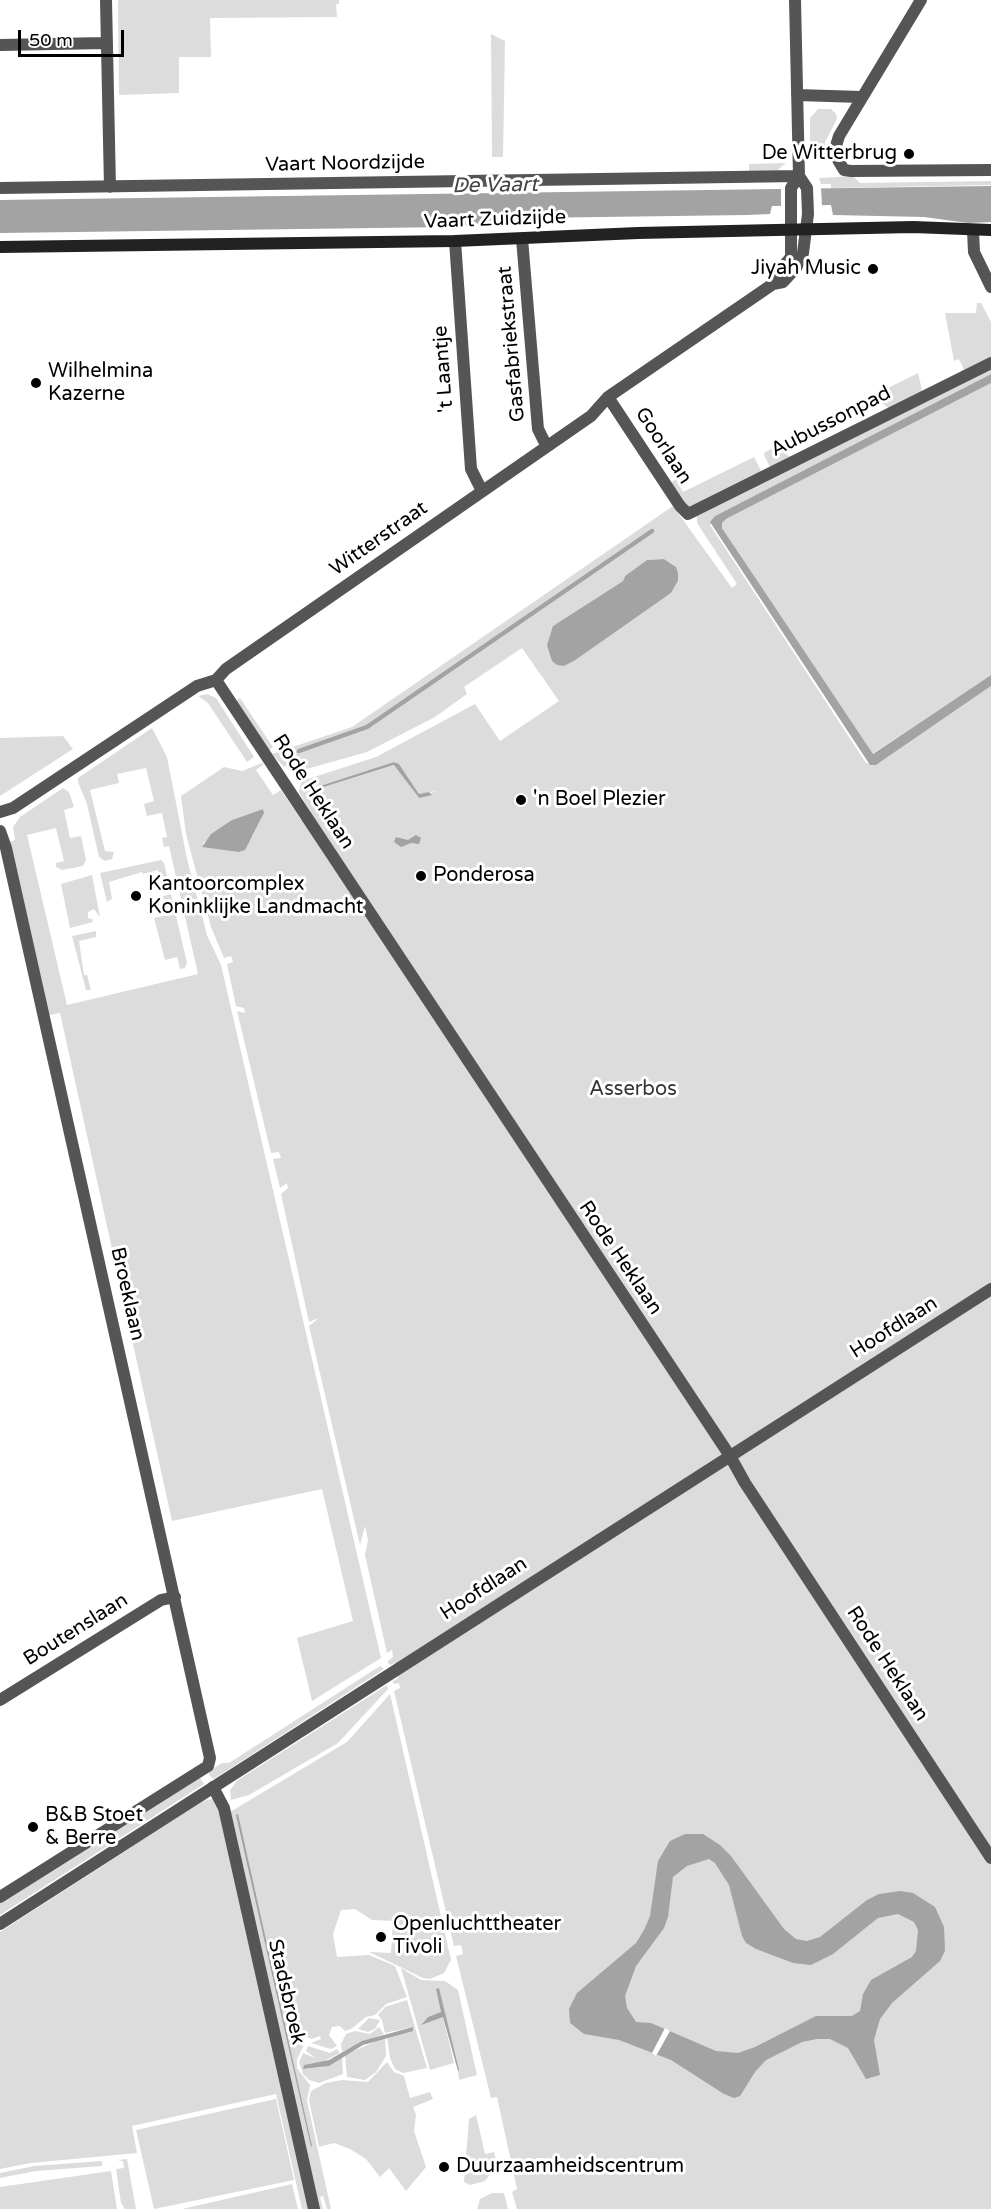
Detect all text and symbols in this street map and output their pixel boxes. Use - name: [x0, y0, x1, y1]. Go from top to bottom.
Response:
- scale bar: [21, 18, 128, 56]
- text: 50 m: [29, 29, 73, 51]
- place label: De Witterbrug: [762, 142, 897, 166]
- marker: De Witterbrug: [902, 147, 916, 161]
- street label: Vaart Noordzijde: [265, 151, 425, 177]
- water label: De Vaart: [452, 173, 538, 199]
- street label: Vaart Zuidzijde: [423, 206, 567, 234]
- place label: Jiyah Music: [751, 257, 861, 281]
- marker: Jiyah Music: [866, 262, 880, 276]
- street label: Gasfabriekstraat: [493, 265, 531, 423]
- street label: 't Laantje: [429, 325, 459, 413]
- place label: Wilhelmina Kazerne: [48, 360, 153, 407]
- marker: Wilhelmina Kazerne: [29, 376, 43, 390]
- street label: Aubussonpad: [767, 381, 895, 463]
- street label: Goorlaan: [629, 403, 697, 489]
- street label: Witterstraat: [325, 497, 433, 581]
- street label: Rode Heklaan: [267, 730, 359, 854]
- place label: 'n Boel Plezier: [533, 788, 666, 812]
- marker: 'n Boel Plezier: [514, 793, 528, 807]
- place label: Ponderosa: [433, 864, 535, 888]
- marker: Ponderosa: [414, 869, 428, 883]
- place label: Kantoorcomplex Koninklijke Landmacht: [148, 873, 363, 920]
- marker: Kantoorcomplex Koninklijke Landmacht: [129, 889, 143, 903]
- park label: Asserbos: [589, 1078, 677, 1102]
- street label: Rode Heklaan: [573, 1196, 667, 1320]
- street label: Broeklaan: [105, 1245, 149, 1343]
- street label: Hoofdlaan: [846, 1292, 942, 1364]
- street label: Hoofdlaan: [436, 1552, 532, 1626]
- street label: Boutenslaan: [19, 1588, 133, 1672]
- street label: Rode Heklaan: [841, 1602, 933, 1726]
- place label: B&B Stoet & Berre: [45, 1804, 143, 1851]
- marker: B&B Stoet & Berre: [26, 1820, 40, 1834]
- place label: Openluchttheater Tivoli: [393, 1913, 561, 1960]
- marker: Openluchttheater Tivoli: [374, 1930, 388, 1944]
- street label: Stadsbroek: [262, 1937, 310, 2047]
- place label: Duurzaamheidscentrum: [456, 2155, 684, 2179]
- marker: Duurzaamheidscentrum: [437, 2160, 451, 2174]

